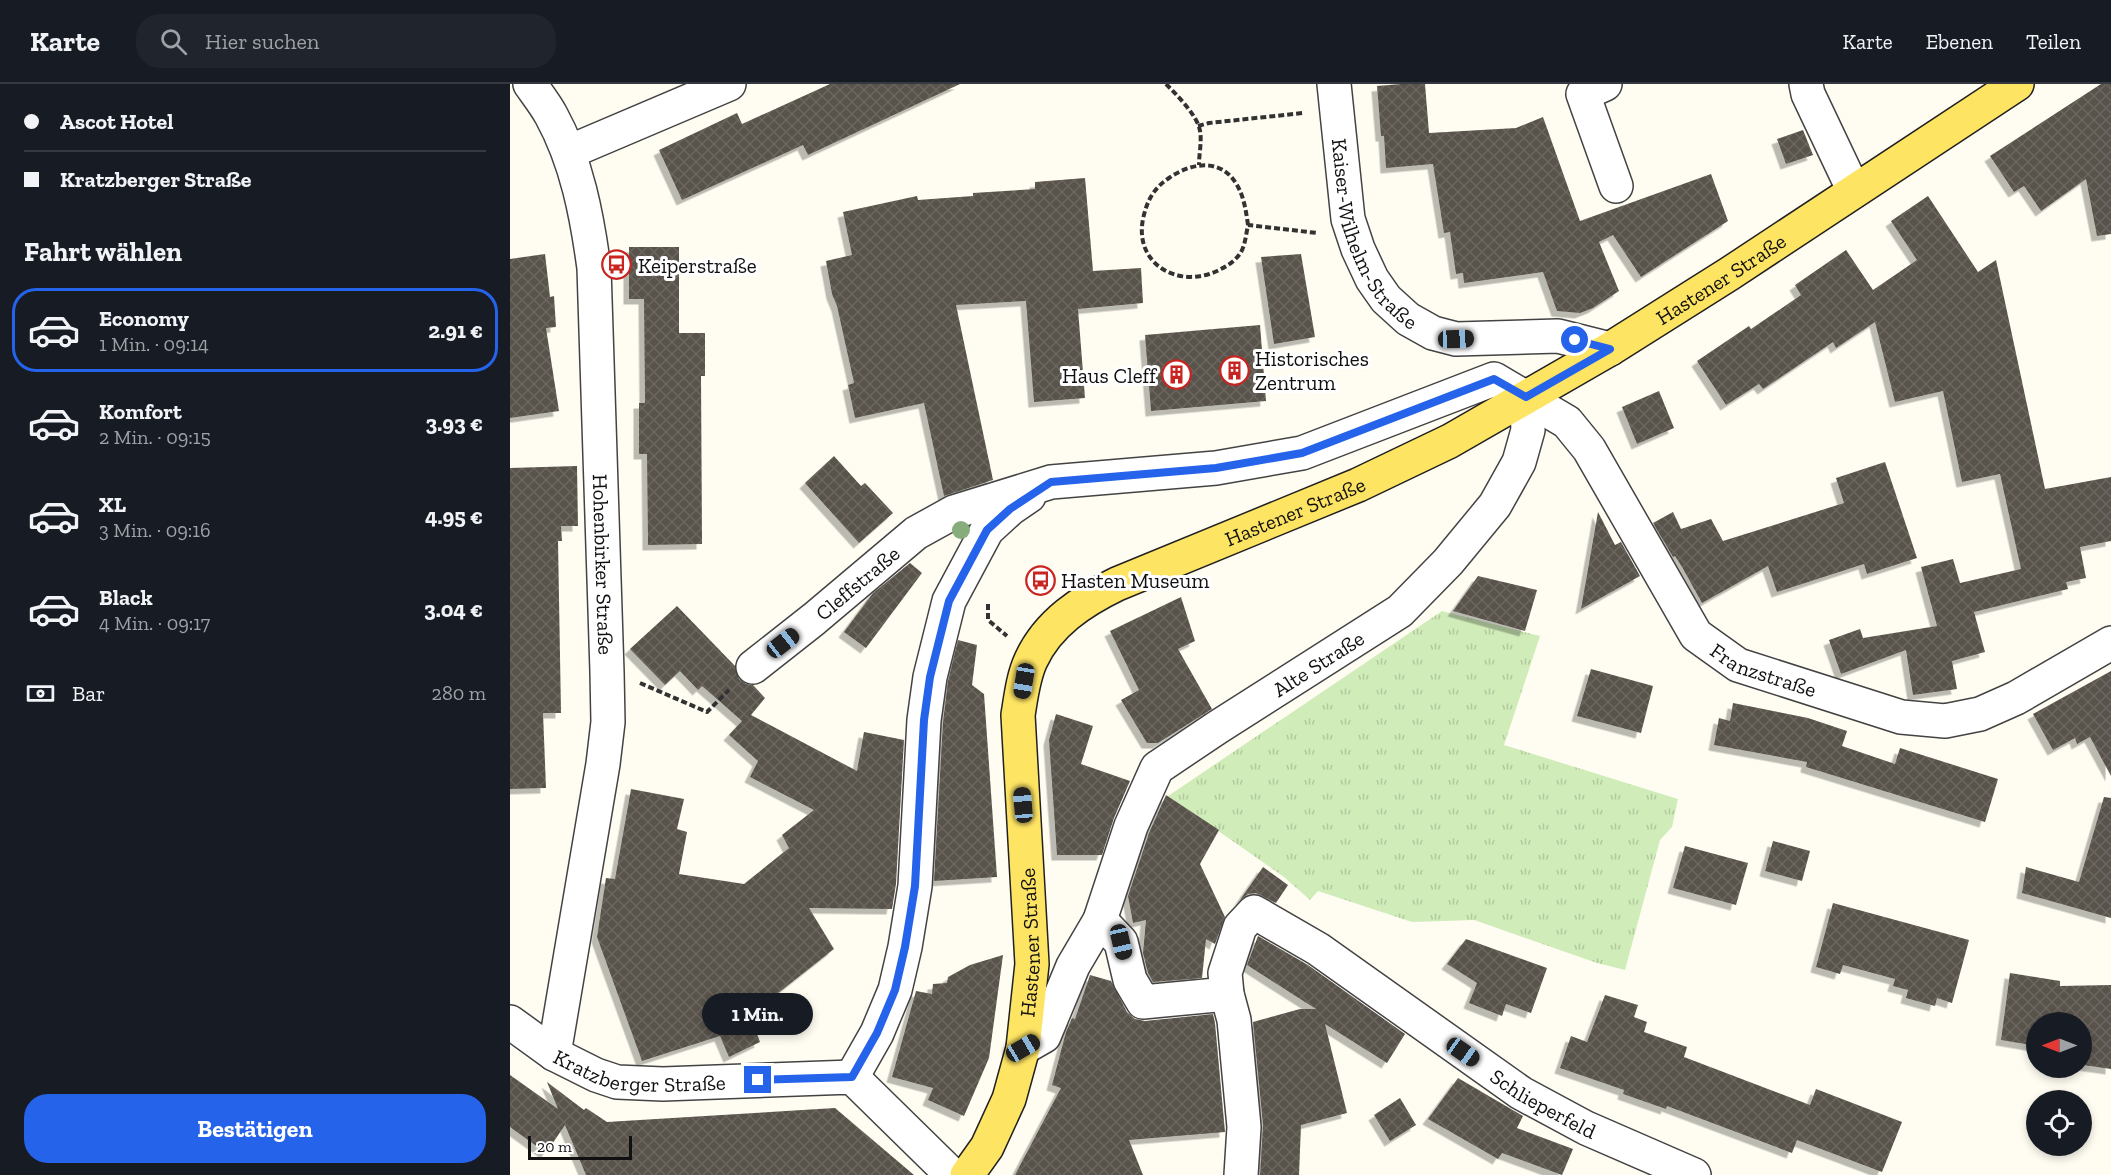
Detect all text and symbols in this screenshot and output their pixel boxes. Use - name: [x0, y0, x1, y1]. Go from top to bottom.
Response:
- search box: [136, 14, 556, 68]
- text: Karte: [30, 25, 100, 58]
- icon: search: [157, 25, 190, 58]
- text: Hier suchen: [205, 28, 319, 55]
- text: Karte: [1843, 29, 1893, 54]
- text: Ebenen: [1926, 29, 1993, 54]
- text: Teilen: [2026, 29, 2081, 54]
- text: Ascot Hotel: [60, 108, 173, 135]
- street label: Kaiser-Wilhelm-Straße: [1327, 137, 1422, 334]
- text: Kratzberger Straße: [60, 166, 252, 193]
- street label: Hastener Straße: [1651, 228, 1790, 330]
- text: Fahrt wählen: [24, 236, 182, 268]
- bus stop icon: Keiperstraße: [601, 249, 633, 281]
- place label: Keiperstraße: [638, 253, 757, 278]
- icon: car: [27, 303, 81, 357]
- text: Economy: [99, 305, 189, 332]
- text: 2.91 €: [428, 317, 483, 344]
- route start: [1561, 326, 1588, 353]
- car: [1438, 329, 1474, 349]
- text: 1 Min. · 09:14: [99, 332, 209, 356]
- place label: Historisches Zentrum: [1255, 346, 1369, 395]
- building icon: Historisches Zentrum: [1218, 354, 1250, 386]
- building icon: Haus Cleff: [1161, 359, 1193, 391]
- place label: Haus Cleff: [1062, 363, 1157, 388]
- icon: car: [27, 396, 81, 450]
- text: Komfort: [99, 398, 182, 425]
- text: 3.93 €: [426, 410, 483, 437]
- text: 2 Min. · 09:15: [99, 425, 211, 449]
- street label: Hastener Straße: [1221, 471, 1369, 551]
- street label: Hohenbirker Straße: [588, 474, 619, 655]
- icon: car: [27, 489, 81, 543]
- text: XL: [99, 491, 126, 518]
- text: 4.95 €: [425, 503, 483, 530]
- text: 3 Min. · 09:16: [99, 518, 211, 542]
- street label: Cleffstraße: [810, 540, 904, 625]
- bus stop icon: Hasten Museum: [1024, 564, 1056, 596]
- place label: Hasten Museum: [1061, 568, 1209, 593]
- icon: car: [27, 582, 81, 636]
- text: Black: [99, 584, 153, 611]
- text: 3.04 €: [424, 596, 483, 623]
- text: 4 Min. · 09:17: [99, 611, 210, 635]
- car: [763, 625, 803, 661]
- street label: Alte Straße: [1268, 625, 1368, 701]
- street label: Franzstraße: [1706, 637, 1820, 702]
- car: [1012, 662, 1036, 700]
- icon: cash: [24, 677, 57, 710]
- text: Bar: [72, 680, 105, 707]
- text: 280 m: [432, 681, 486, 705]
- car: [1012, 786, 1034, 824]
- street label: Hastener Straße: [1014, 867, 1045, 1018]
- car: [1108, 922, 1134, 962]
- callout: 1 Min.: [702, 993, 814, 1035]
- text: 1 Min.: [731, 1002, 784, 1026]
- north arrow: [2026, 1012, 2092, 1078]
- map controls: [2026, 1012, 2092, 1156]
- car: [1003, 1031, 1043, 1065]
- car: [1443, 1034, 1483, 1070]
- street label: Kratzberger Straße: [550, 1043, 726, 1097]
- street label: Schlieperfeld: [1486, 1063, 1600, 1144]
- route end: [744, 1066, 771, 1093]
- button: locate: [2026, 1090, 2092, 1156]
- button: Bestätigen: [24, 1094, 486, 1163]
- scale bar: [528, 1133, 632, 1160]
- text: 20 m: [537, 1137, 572, 1156]

